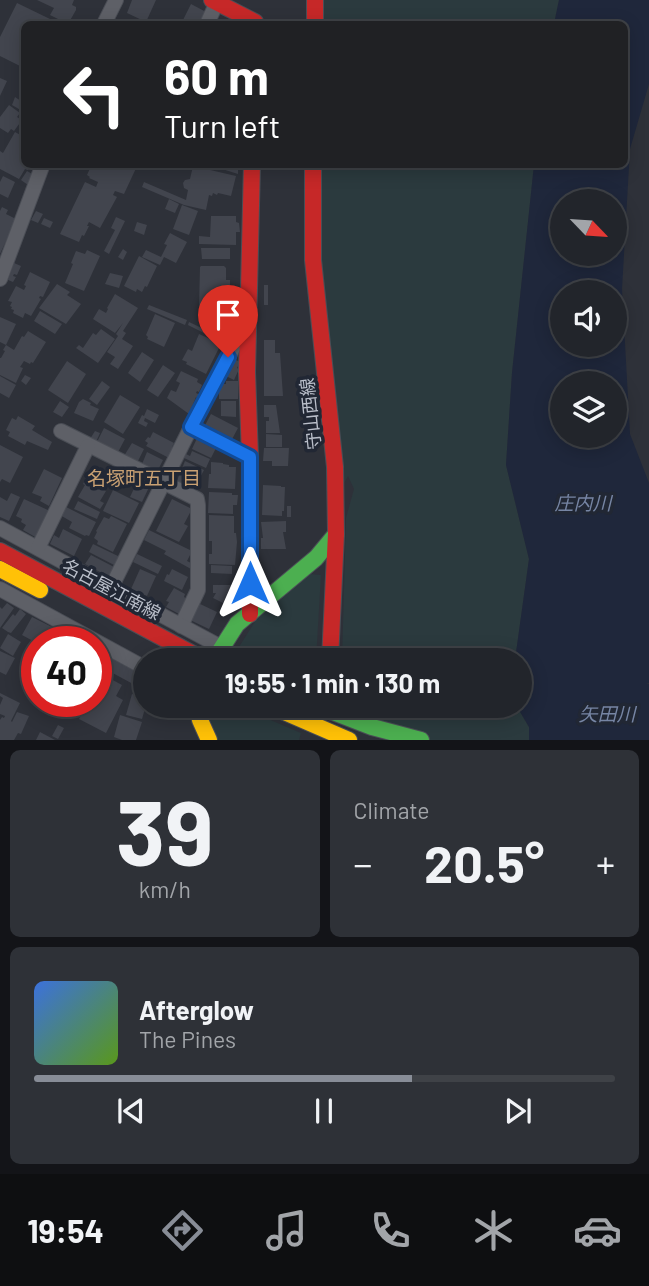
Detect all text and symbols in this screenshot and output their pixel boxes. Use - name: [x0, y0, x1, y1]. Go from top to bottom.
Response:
- text: 60 m: [164, 46, 269, 105]
- icon: left: [49, 49, 140, 140]
- text: Turn left: [164, 106, 281, 144]
- north arrow: [550, 189, 626, 266]
- map controls: [550, 189, 627, 448]
- button: sound: [550, 280, 627, 357]
- pin: [198, 285, 258, 357]
- icon: arrive: [209, 296, 247, 334]
- button: layers: [550, 371, 627, 448]
- street label: 守山西線: [295, 377, 325, 451]
- district label: 名塚町五丁目: [87, 466, 201, 489]
- water label: 庄内川: [554, 491, 613, 514]
- position arrow: [213, 546, 287, 620]
- street label: 名古屋江南線: [59, 554, 165, 624]
- speed limit sign: 40: [21, 626, 112, 717]
- text: 19:55 · 1 min · 130 m: [225, 667, 440, 698]
- water label: 矢田川: [578, 702, 637, 725]
- text: 39: [116, 775, 213, 884]
- text: Climate: [354, 796, 430, 824]
- text: 20.5°: [424, 831, 544, 893]
- text: −: [354, 840, 373, 886]
- text: +: [596, 840, 615, 886]
- text: km/h: [139, 875, 191, 903]
- text: Afterglow: [139, 994, 254, 1025]
- text: The Pines: [139, 1025, 236, 1053]
- icon: previous: [112, 1092, 150, 1130]
- icon: pause: [305, 1092, 343, 1130]
- icon: next: [499, 1092, 537, 1130]
- icon: directions: [158, 1206, 207, 1255]
- icon: music: [262, 1206, 311, 1255]
- icon: phone: [366, 1206, 415, 1255]
- icon: climate: [469, 1206, 518, 1255]
- icon: car: [573, 1206, 622, 1255]
- text: 19:54: [27, 1211, 104, 1249]

